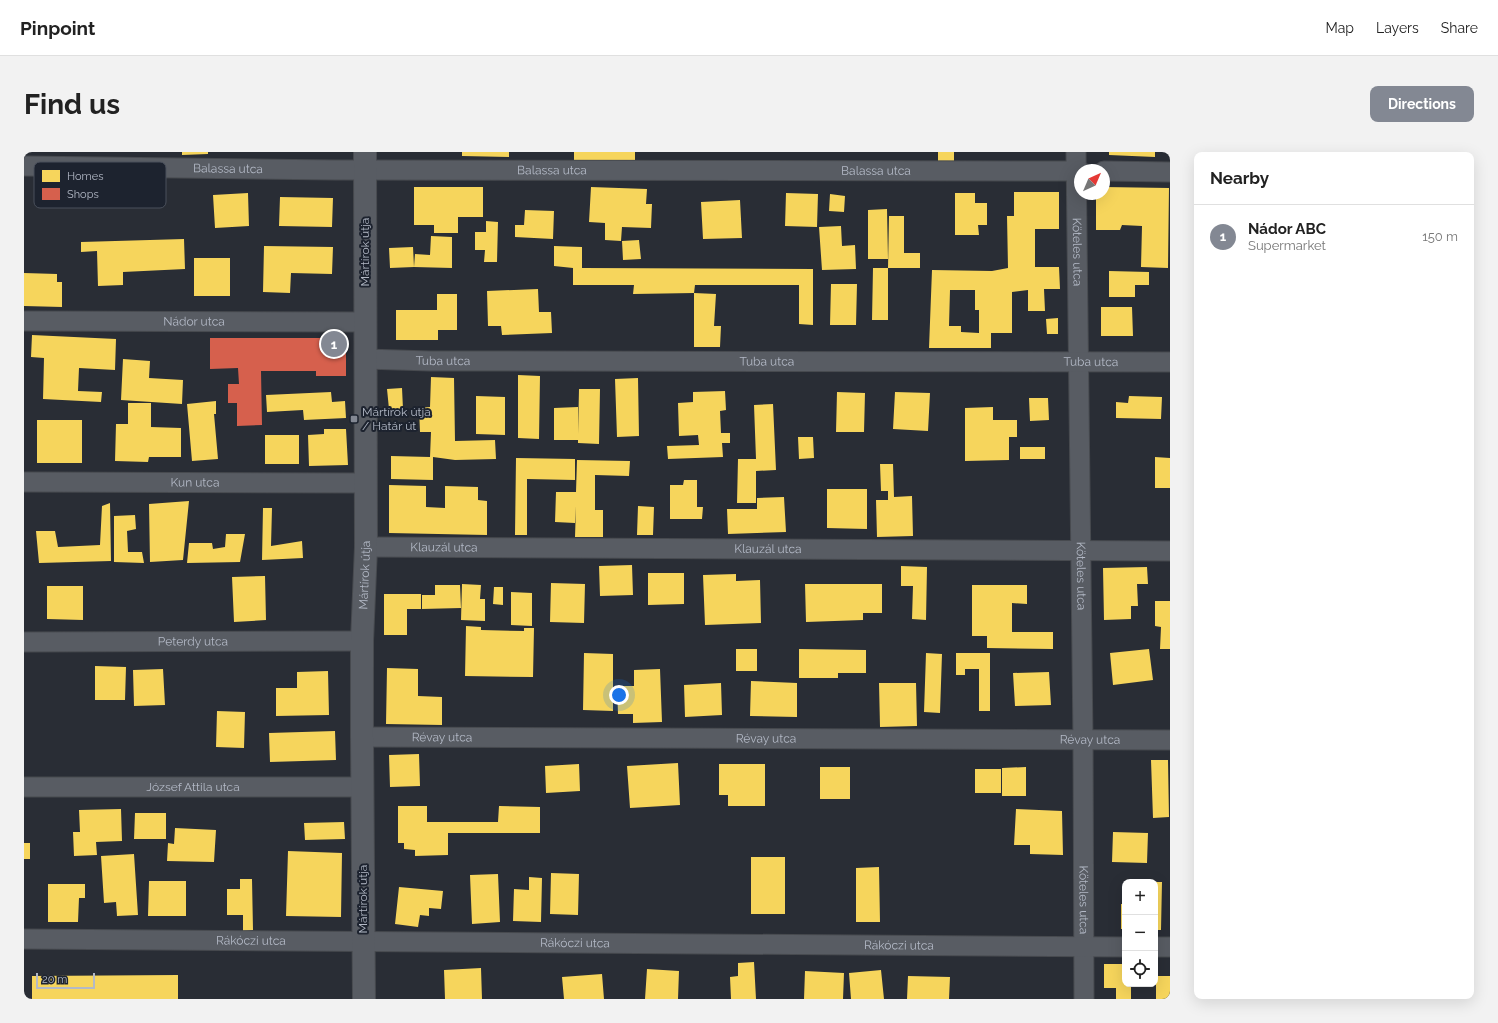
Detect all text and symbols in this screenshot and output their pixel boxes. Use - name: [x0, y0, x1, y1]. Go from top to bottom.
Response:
- text: Pinpoint: [20, 17, 95, 39]
- text: Map: [1326, 20, 1354, 36]
- text: Layers: [1376, 20, 1419, 36]
- text: Share: [1441, 20, 1478, 36]
- button: Directions: [1370, 86, 1474, 122]
- text: Find us: [24, 88, 120, 121]
- street label: Balassa utca: [193, 161, 263, 176]
- legend: [34, 162, 166, 208]
- street label: Balassa utca: [517, 163, 587, 177]
- street label: Balassa utca: [841, 164, 911, 178]
- north arrow: [1074, 164, 1110, 200]
- text: Nearby: [1210, 168, 1269, 188]
- text: Homes: [67, 170, 103, 183]
- text: Shops: [67, 188, 99, 201]
- street label: Mártírok útja: [358, 218, 372, 286]
- street label: Köteles utca: [1070, 218, 1085, 286]
- text: Nádor ABC: [1248, 220, 1326, 238]
- text: 1: [1220, 229, 1226, 244]
- text: 150 m: [1422, 229, 1458, 244]
- text: Supermarket: [1248, 238, 1326, 253]
- street label: Nádor utca: [163, 314, 225, 329]
- pin: 1: [321, 329, 347, 359]
- street label: Tuba utca: [415, 354, 470, 368]
- street label: Tuba utca: [740, 354, 794, 368]
- street label: Tuba utca: [1064, 355, 1118, 369]
- place label: Mártírok útja / Határ út: [362, 405, 431, 433]
- marker: Mártírok útja / Határ út: [349, 414, 359, 424]
- street label: Kun utca: [171, 475, 219, 490]
- street label: Klauzál utca: [410, 540, 478, 555]
- street label: Mártírok útja: [356, 541, 373, 610]
- street label: Klauzál utca: [734, 542, 802, 556]
- street label: Köteles utca: [1074, 542, 1088, 610]
- street label: Peterdy utca: [158, 634, 228, 649]
- your location: [609, 685, 629, 705]
- street label: Révay utca: [412, 730, 472, 744]
- street label: Révay utca: [736, 731, 796, 746]
- street label: Révay utca: [1060, 733, 1120, 747]
- street label: József Attila utca: [146, 780, 240, 794]
- street label: Mártírok útja: [356, 865, 370, 933]
- street label: Köteles utca: [1076, 866, 1091, 934]
- map controls: [1122, 879, 1158, 987]
- button: +: [1122, 879, 1158, 915]
- button: −: [1122, 915, 1158, 951]
- street label: Rákóczi utca: [216, 933, 286, 948]
- street label: Rákóczi utca: [540, 936, 610, 950]
- street label: Rákóczi utca: [864, 938, 934, 953]
- button: locate: [1122, 951, 1158, 987]
- scale bar: [36, 971, 95, 990]
- text: 20 m: [42, 973, 67, 986]

